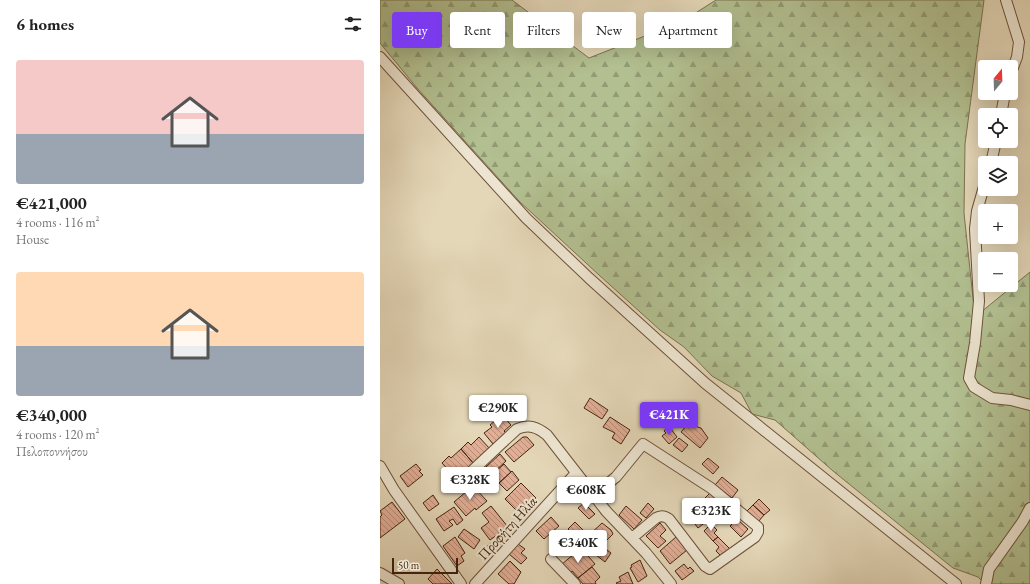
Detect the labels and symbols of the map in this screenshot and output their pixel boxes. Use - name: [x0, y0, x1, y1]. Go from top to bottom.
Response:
- north arrow: [978, 60, 1018, 100]
- pin: €290K: [470, 395, 526, 429]
- pin: €421K: [641, 402, 697, 436]
- pin: €328K: [442, 467, 498, 501]
- pin: €608K: [558, 477, 614, 511]
- street label: Προφήτη Ηλία: [474, 492, 541, 564]
- pin: €323K: [683, 498, 739, 532]
- pin: €340K: [550, 530, 606, 564]
- scale bar: [392, 556, 458, 575]

